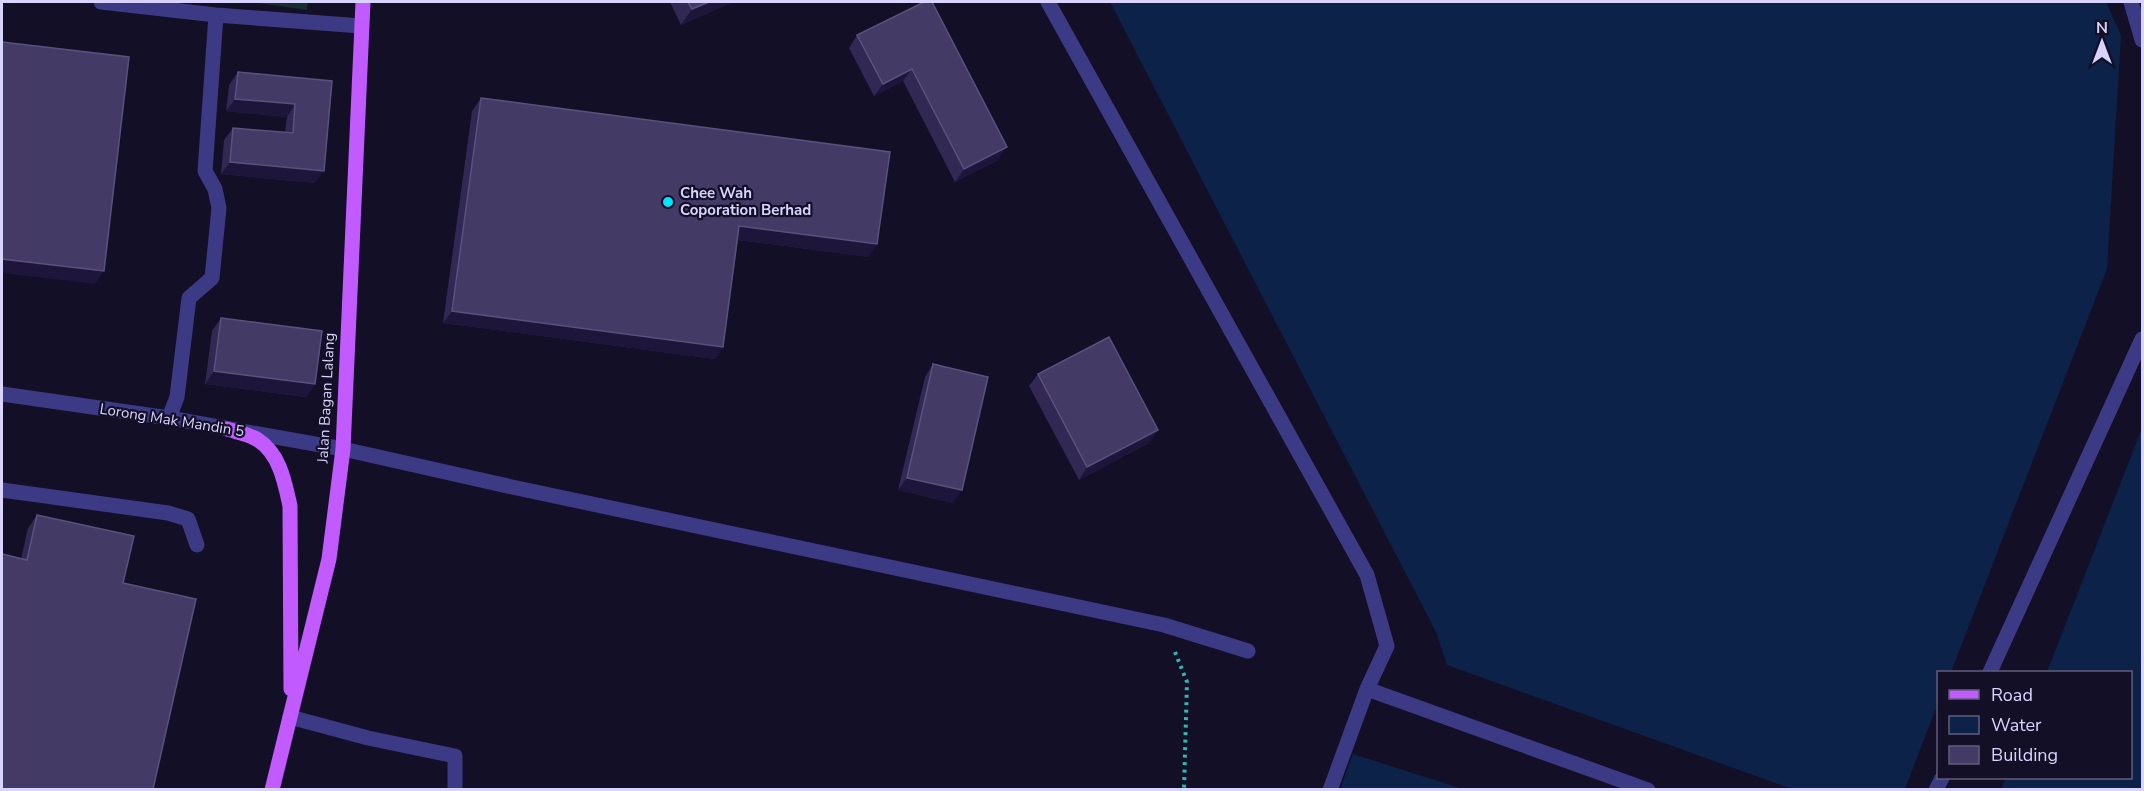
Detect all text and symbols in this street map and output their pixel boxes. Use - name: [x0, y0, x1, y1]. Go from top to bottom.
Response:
- north arrow: [2072, 12, 2132, 72]
- text: N: [2096, 17, 2108, 39]
- place label: Chee Wah Coporation Berhad: [680, 183, 811, 220]
- marker: Chee Wah Coporation Berhad: [661, 195, 675, 209]
- street label: Jalan Bagan Lalang: [313, 332, 339, 465]
- street label: Lorong Mak Mandin 5: [98, 399, 246, 441]
- legend: [1937, 671, 2132, 779]
- text: Road: [1991, 683, 2033, 707]
- text: Water: [1991, 713, 2042, 737]
- text: Building: [1991, 743, 2058, 767]

